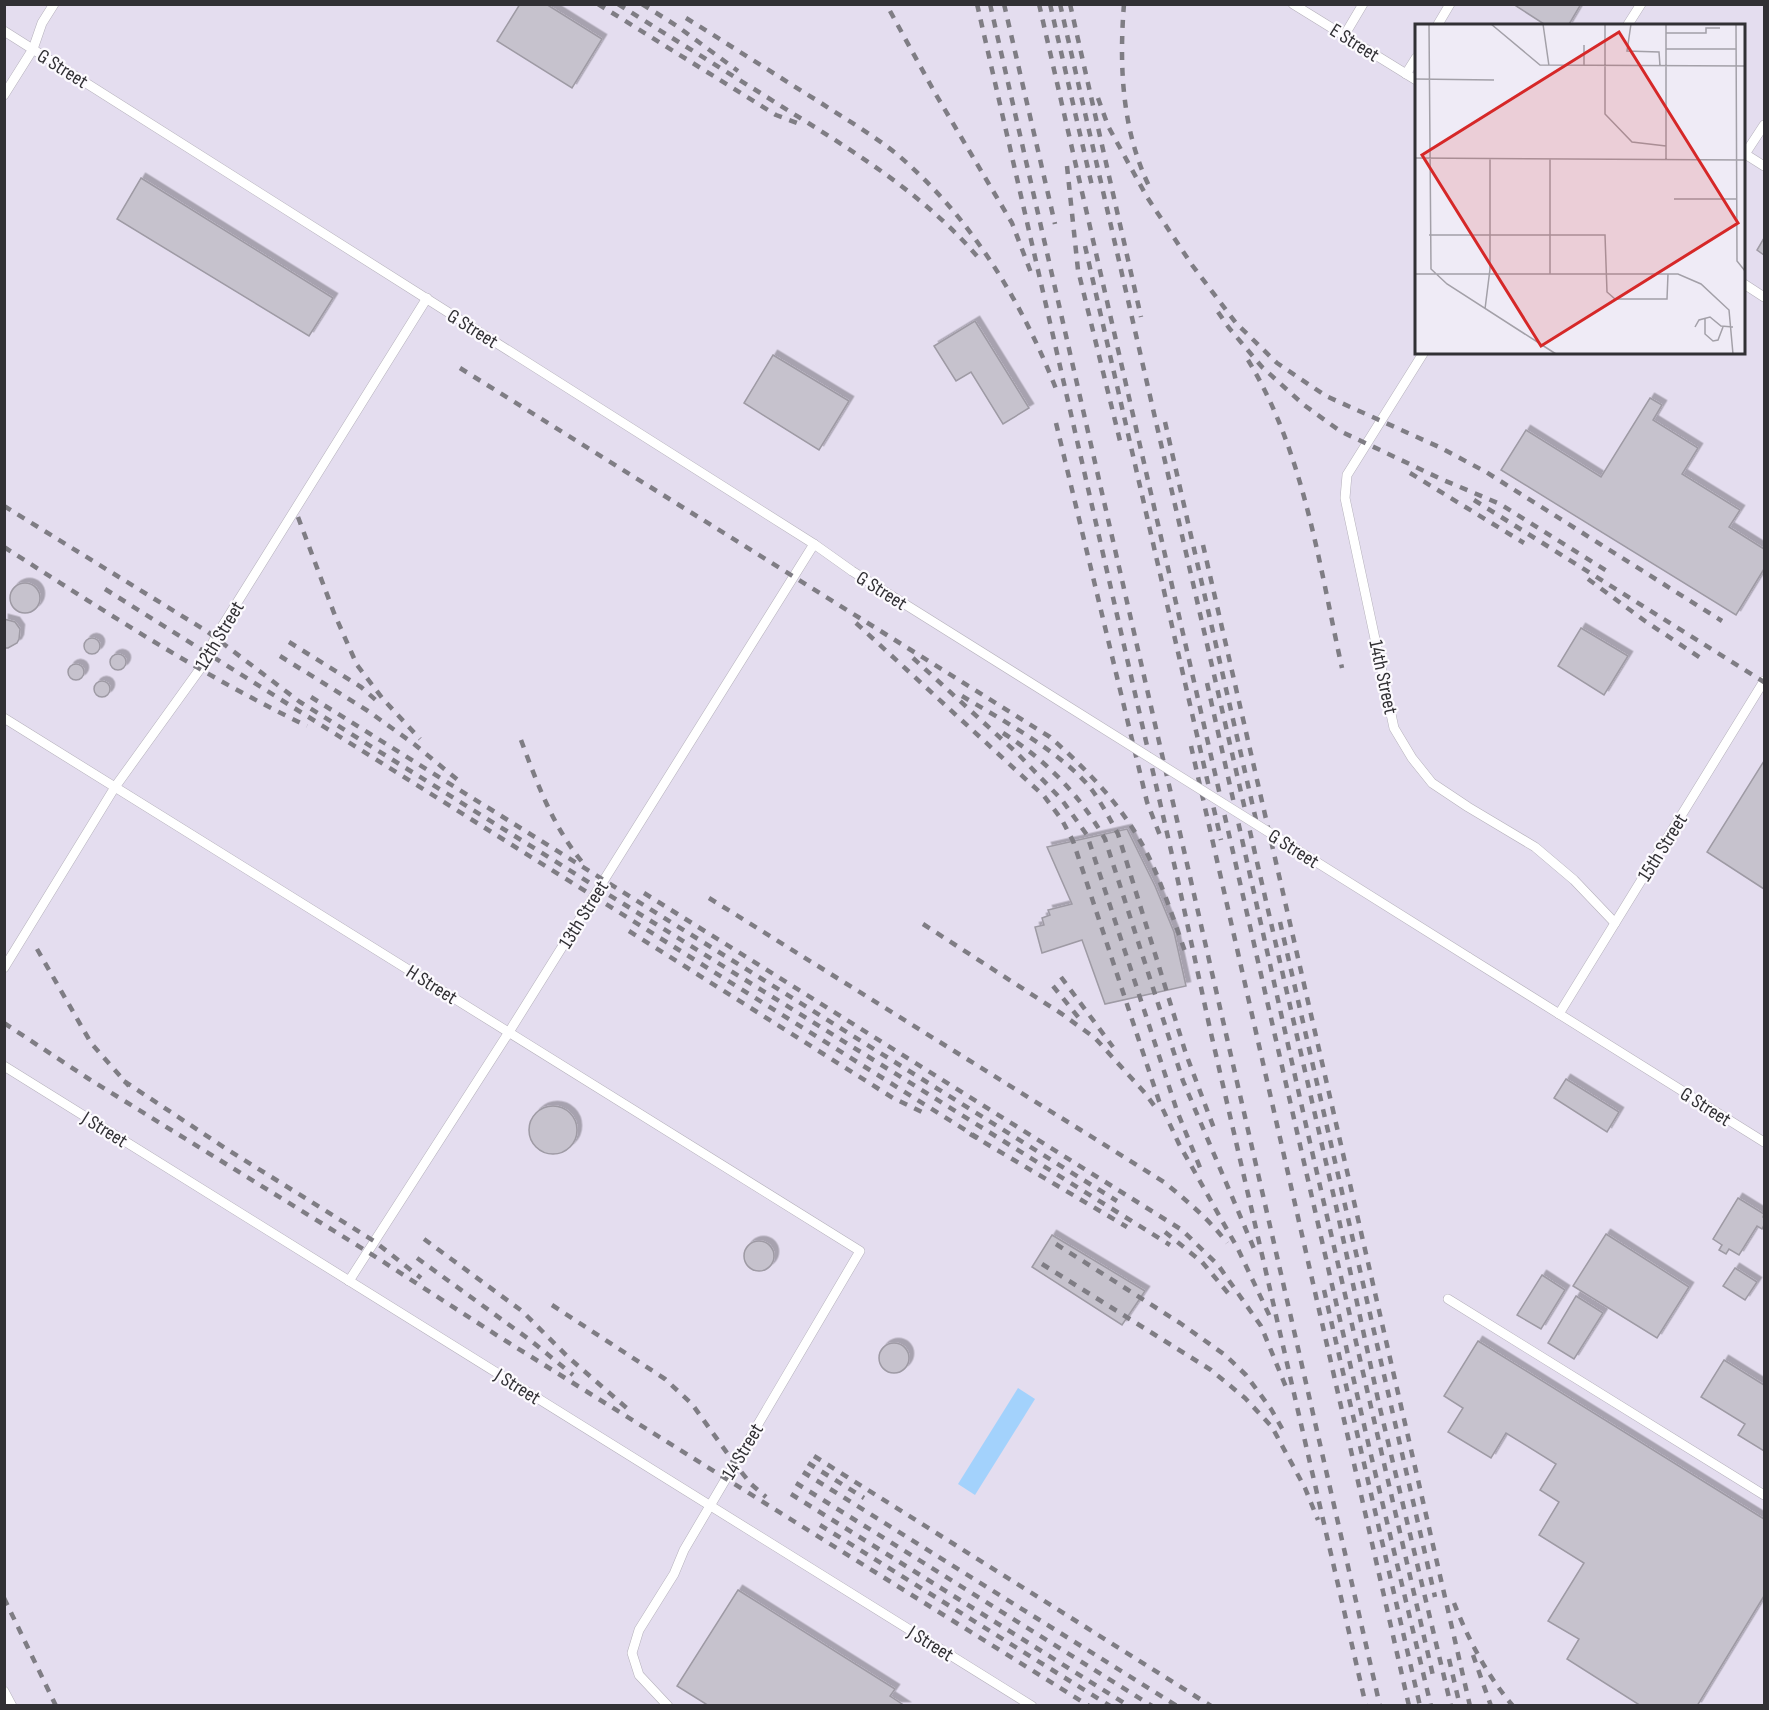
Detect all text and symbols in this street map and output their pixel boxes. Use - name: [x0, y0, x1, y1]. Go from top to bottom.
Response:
- street label: E Street: [1325, 18, 1384, 67]
- inset map: [1415, 24, 1745, 354]
- street label: G Street: [33, 44, 92, 94]
- street label: G Street: [443, 304, 502, 354]
- street label: G Street: [852, 566, 911, 616]
- street label: 12th Street: [190, 597, 250, 674]
- street label: 14th Street: [1363, 638, 1403, 717]
- street label: 15th Street: [1633, 809, 1693, 886]
- street label: G Street: [1264, 824, 1323, 874]
- street label: 13th Street: [554, 876, 614, 953]
- street label: H Street: [402, 960, 461, 1010]
- street label: G Street: [1676, 1082, 1735, 1132]
- street label: J Street: [76, 1106, 132, 1153]
- street label: J Street: [489, 1363, 545, 1410]
- street label: 14 Street: [717, 1419, 769, 1484]
- street label: J Street: [902, 1620, 958, 1667]

